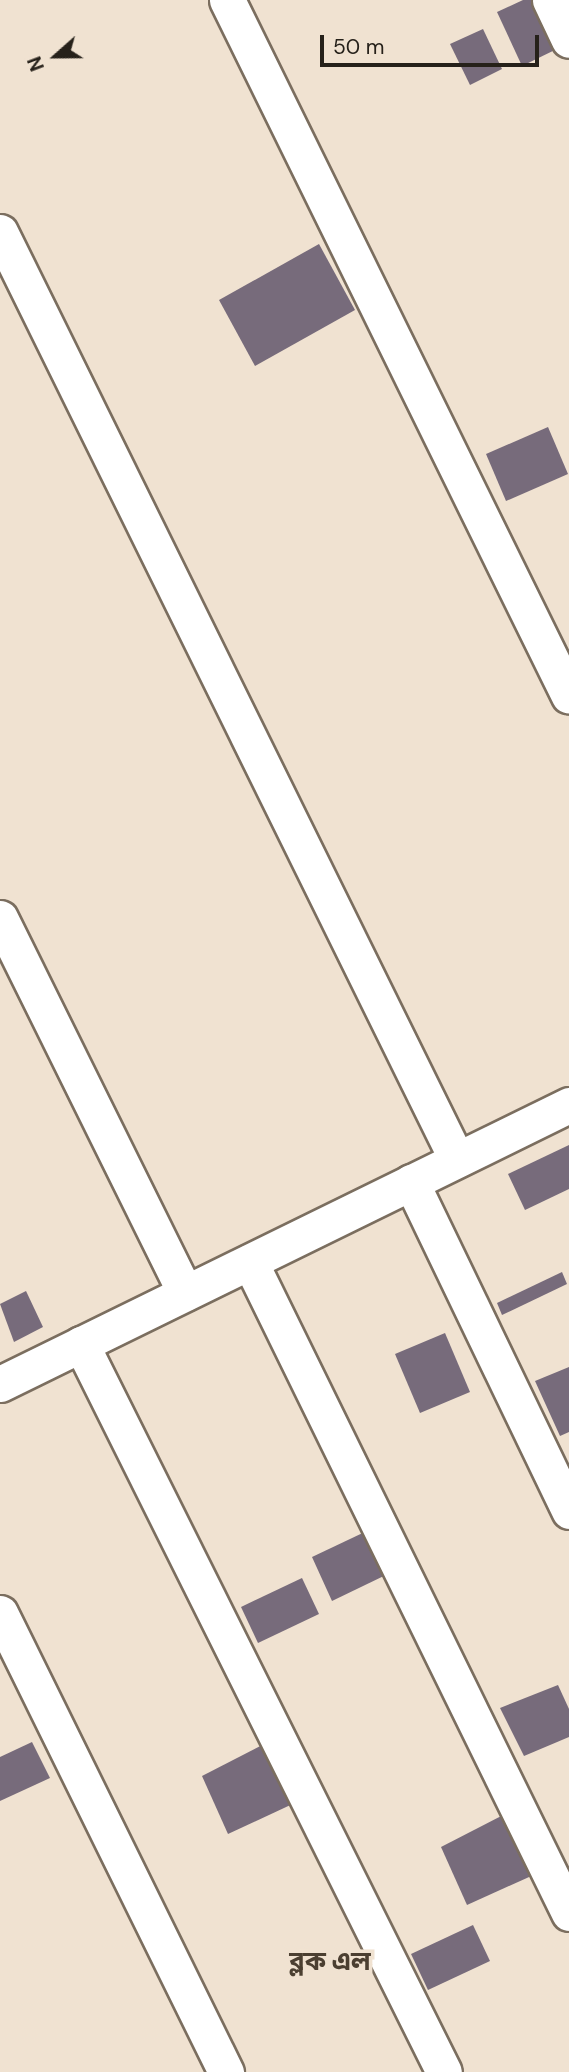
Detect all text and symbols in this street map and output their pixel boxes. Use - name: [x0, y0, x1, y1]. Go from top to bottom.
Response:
- north arrow: [21, 21, 91, 91]
- scale bar: [324, 21, 543, 65]
- text: 50 m: [333, 33, 384, 61]
- text: N: [22, 53, 50, 75]
- district label: ব্লক এল: [289, 1946, 371, 1978]

